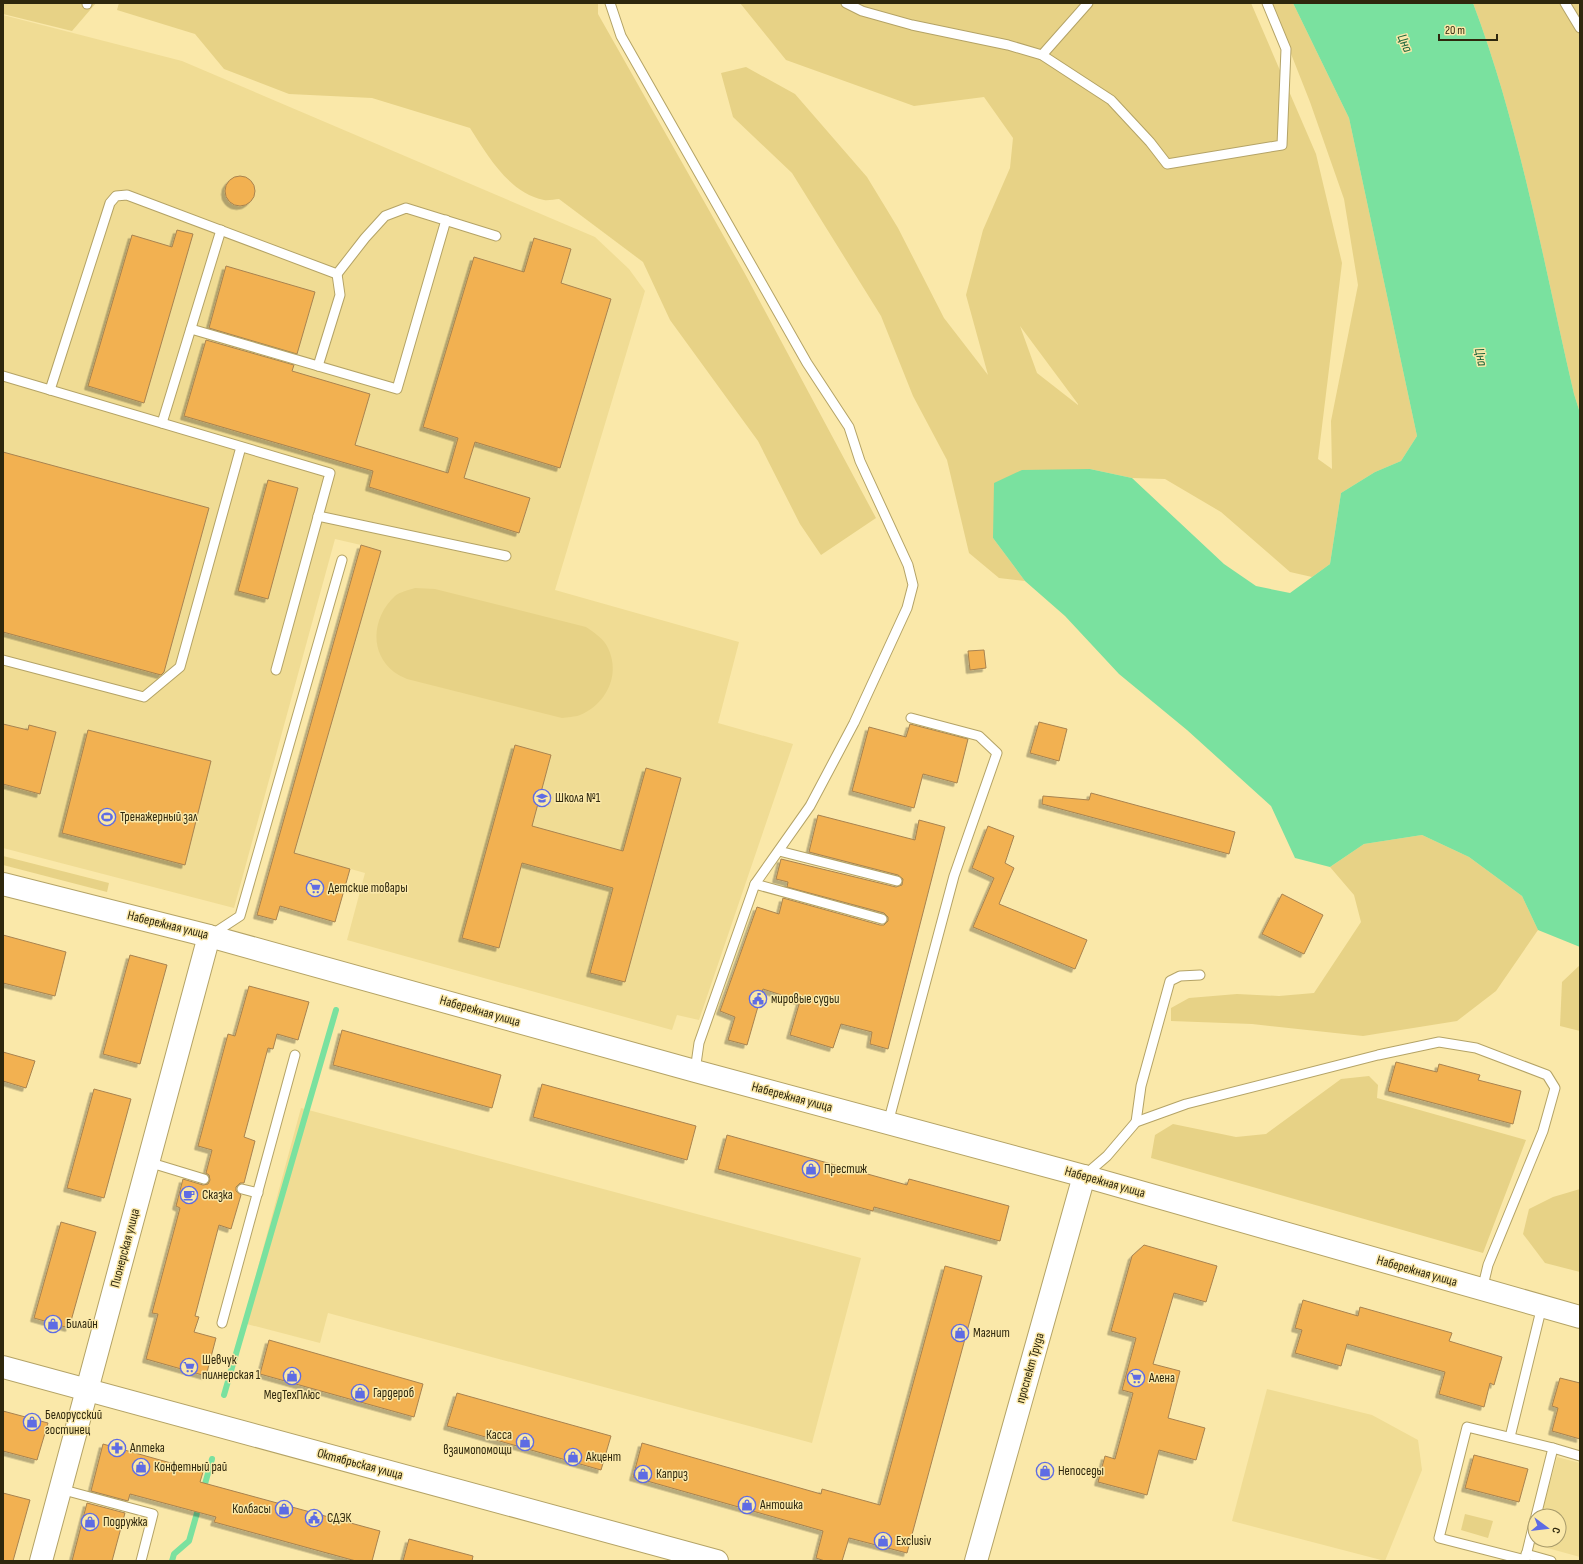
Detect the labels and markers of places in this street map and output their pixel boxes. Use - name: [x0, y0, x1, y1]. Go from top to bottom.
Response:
- school or university icon: Школа №1: [532, 788, 552, 808]
- place label: Школа №1: [555, 790, 601, 806]
- sports icon: Тренажерный зал: [97, 807, 117, 827]
- place label: Тренажерный зал: [120, 809, 198, 825]
- supermarket icon: Детские товары: [305, 878, 325, 898]
- place label: Детские товары: [328, 880, 408, 896]
- public building icon: мировые судьи: [748, 989, 768, 1009]
- place label: мировые судьи: [771, 991, 839, 1007]
- shop icon: Престиж: [801, 1159, 821, 1179]
- place label: Престиж: [824, 1161, 867, 1177]
- cafe icon: Сказка: [179, 1185, 199, 1205]
- place label: Сказка: [202, 1187, 233, 1203]
- shop icon: Билайн: [43, 1314, 63, 1334]
- place label: Билайн: [66, 1316, 98, 1332]
- shop icon: Магнит: [950, 1323, 970, 1343]
- place label: Магнит: [973, 1325, 1010, 1341]
- place label: Шевчук пилнерская 1: [202, 1352, 261, 1383]
- supermarket icon: Шевчук пилнерская 1: [179, 1357, 199, 1377]
- shop icon: МедТехПлюс: [282, 1366, 302, 1386]
- supermarket icon: Алена: [1126, 1368, 1146, 1388]
- place label: Алена: [1148, 1370, 1175, 1386]
- shop icon: Гардероб: [350, 1383, 370, 1403]
- place label: Гардероб: [373, 1385, 414, 1401]
- place label: МедТехПлюс: [264, 1387, 320, 1403]
- place label: Белорусский гостинец: [45, 1407, 102, 1438]
- shop icon: Белорусский гостинец: [22, 1412, 42, 1432]
- place label: Касса взаимопомощи: [443, 1427, 512, 1458]
- shop icon: Касса взаимопомощи: [515, 1432, 535, 1452]
- pharmacy icon: Аптека: [107, 1438, 127, 1458]
- place label: Аптека: [129, 1440, 165, 1456]
- shop icon: Акцент: [563, 1447, 583, 1467]
- place label: Акцент: [585, 1449, 621, 1465]
- shop icon: Конфетный рай: [131, 1457, 151, 1477]
- place label: Конфетный рай: [154, 1459, 227, 1475]
- shop icon: Непоседы: [1035, 1461, 1055, 1481]
- place label: Непоседы: [1058, 1463, 1104, 1479]
- shop icon: Каприз: [633, 1464, 653, 1484]
- place label: Каприз: [656, 1466, 688, 1482]
- shop icon: Антошка: [737, 1495, 757, 1515]
- place label: Антошка: [759, 1497, 803, 1513]
- shop icon: Колбасы: [274, 1499, 294, 1519]
- place label: Колбасы: [232, 1501, 271, 1517]
- public building icon: СДЭК: [304, 1508, 324, 1528]
- place label: СДЭК: [327, 1510, 352, 1526]
- shop icon: Подружка: [80, 1512, 100, 1532]
- place label: Подружка: [103, 1514, 148, 1530]
- shop icon: Exclusiv: [873, 1531, 893, 1551]
- place label: Exclusiv: [896, 1533, 931, 1549]

